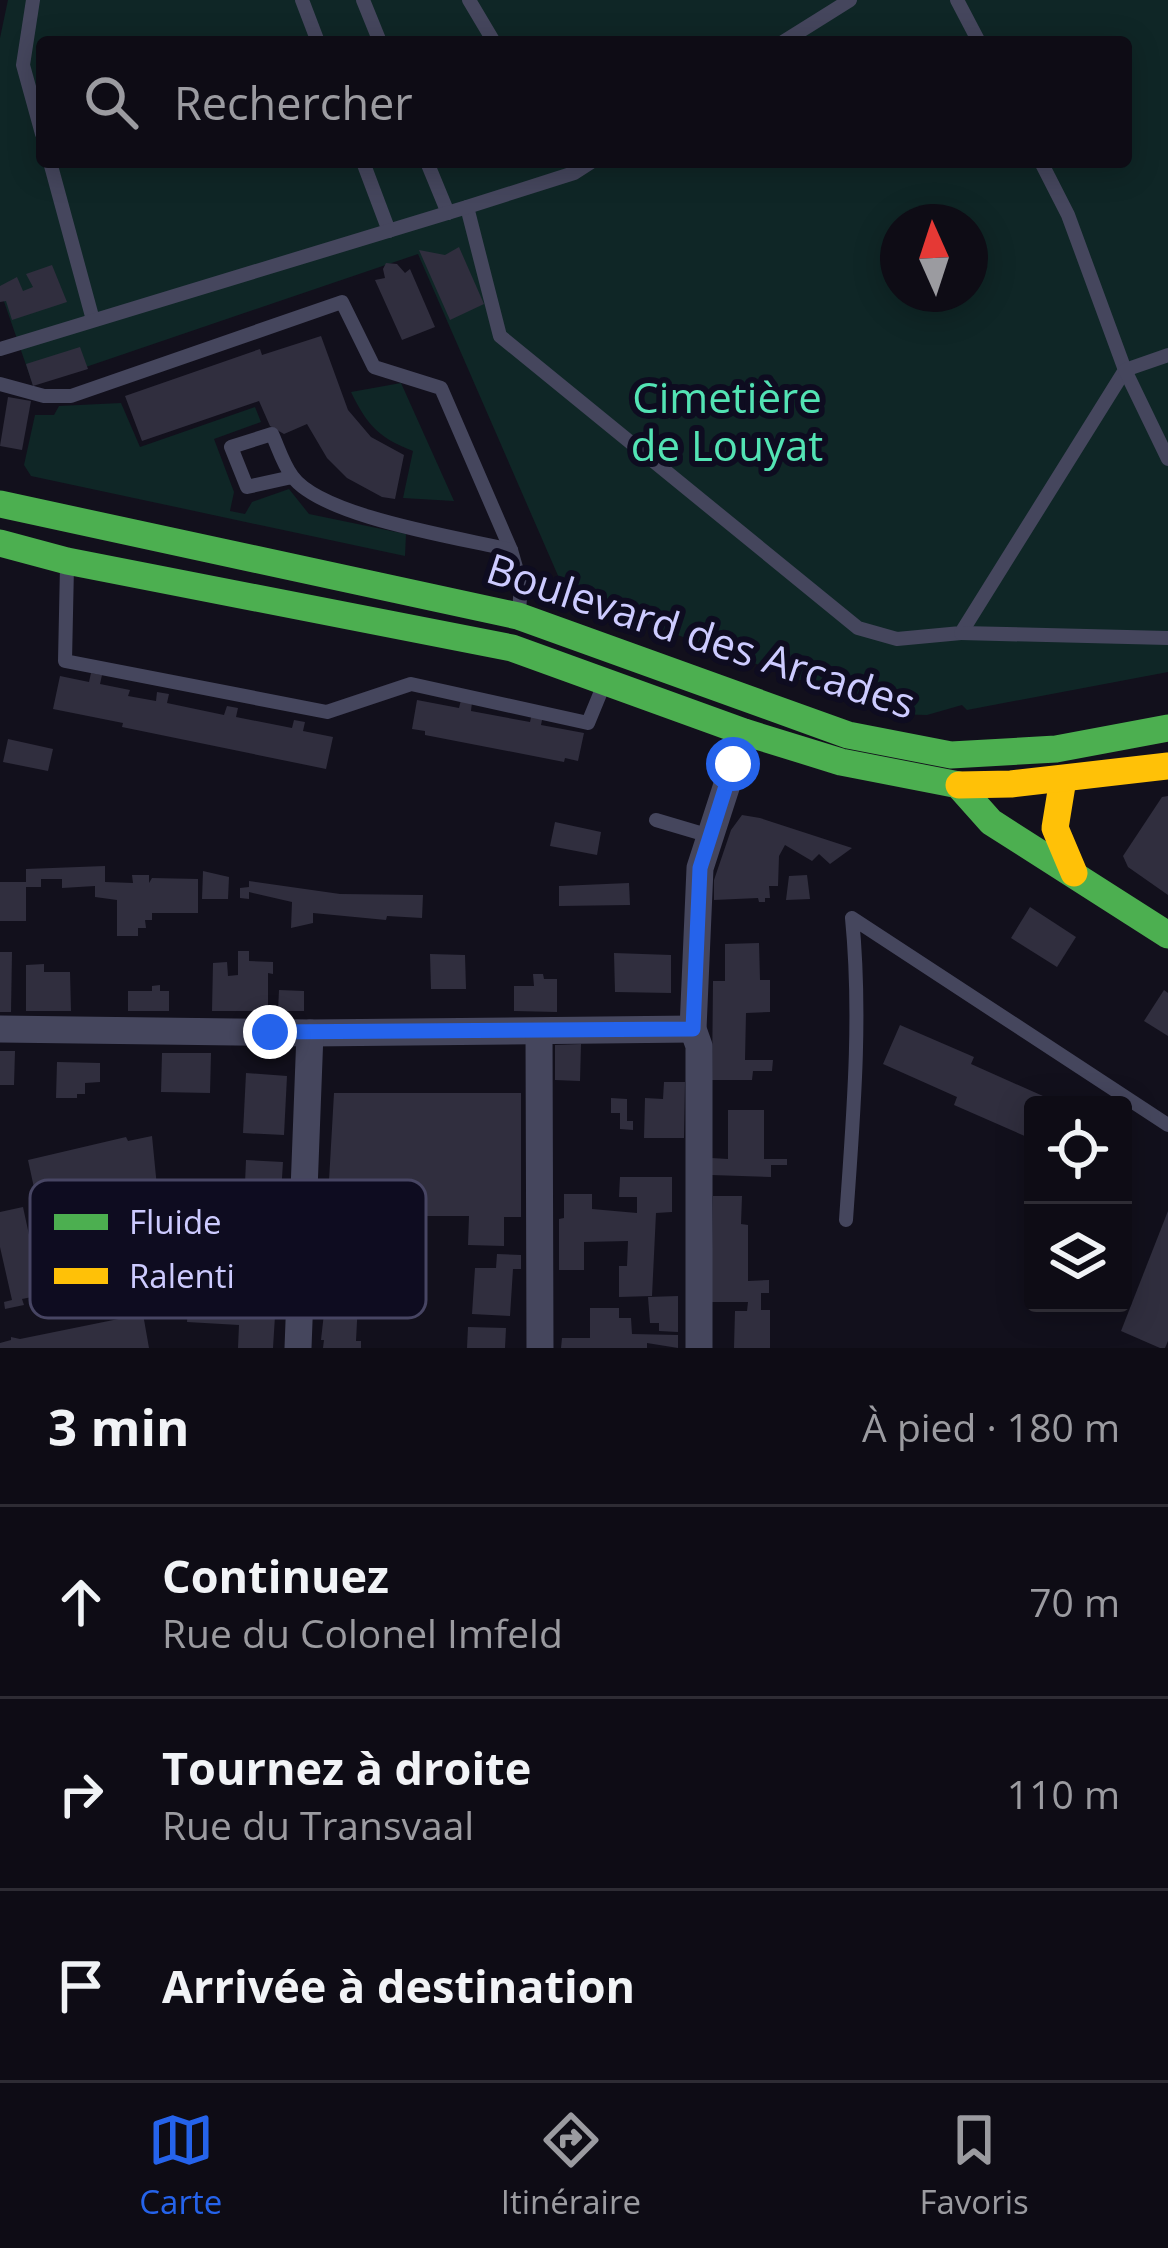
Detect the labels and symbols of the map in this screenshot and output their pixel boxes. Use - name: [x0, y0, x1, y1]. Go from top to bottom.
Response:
- north arrow: [880, 204, 988, 312]
- park label: Cimetière de Louyat: [631, 368, 823, 473]
- street label: Boulevard des Arcades: [480, 538, 923, 731]
- route start: [706, 737, 760, 791]
- route end: [243, 1005, 297, 1059]
- legend: [30, 1180, 426, 1318]
- text: Fluide: [129, 1199, 222, 1244]
- text: Ralenti: [129, 1253, 235, 1298]

